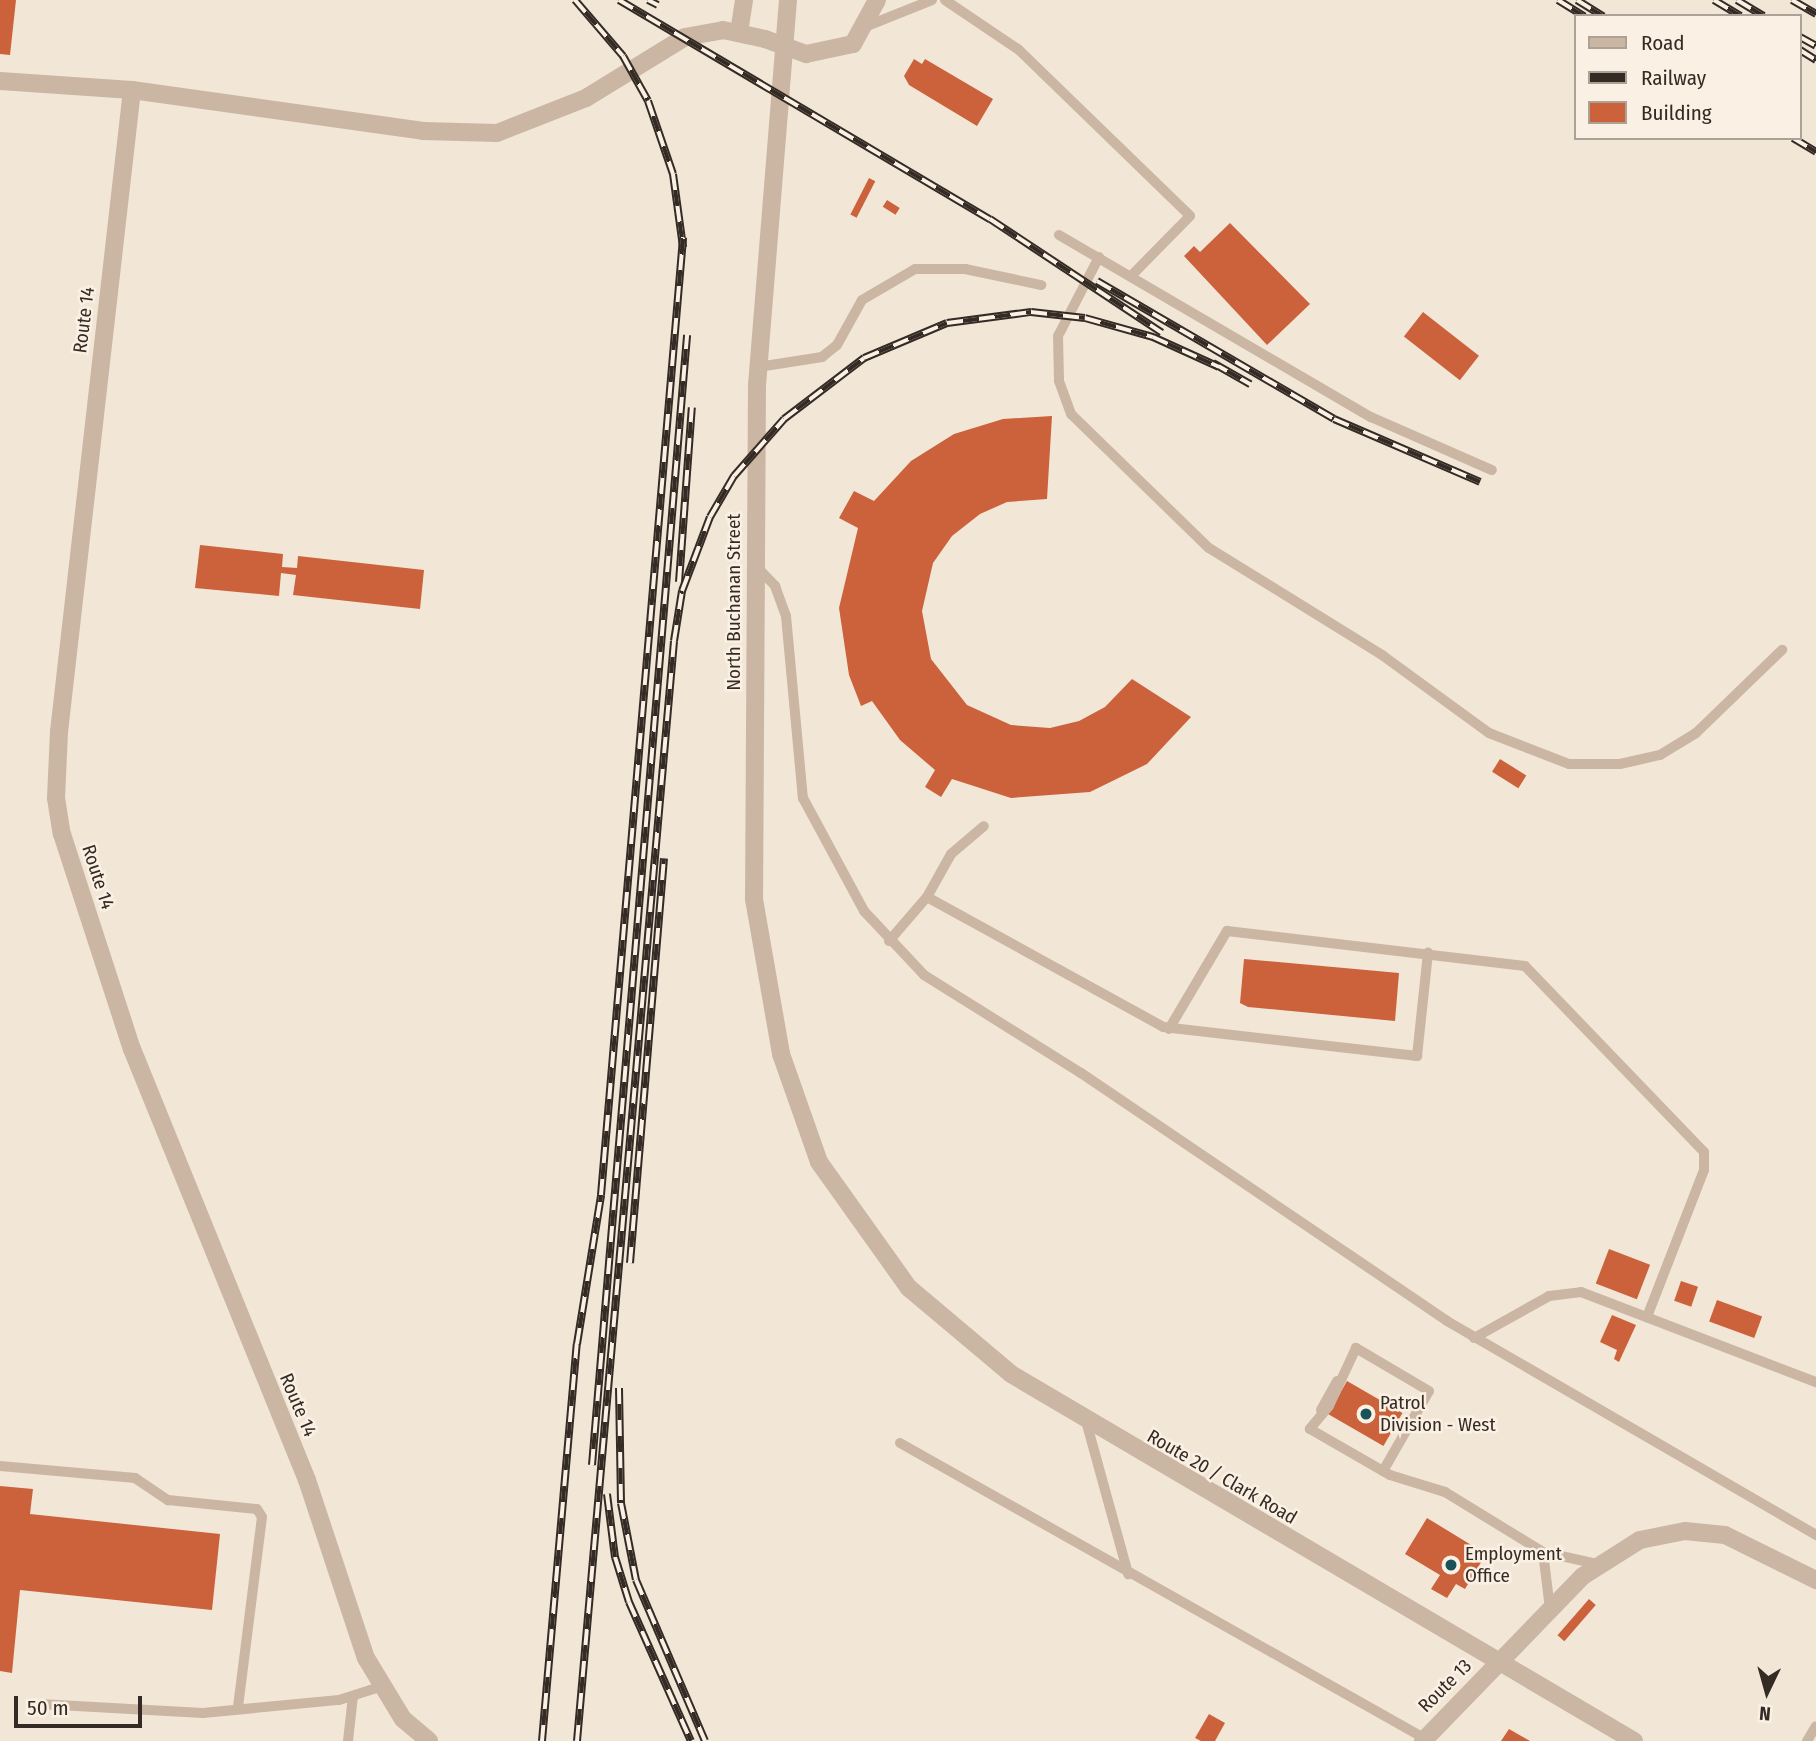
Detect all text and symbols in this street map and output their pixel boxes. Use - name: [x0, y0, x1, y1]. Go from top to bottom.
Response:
- legend: [1574, 14, 1802, 140]
- text: Road: [1641, 30, 1685, 56]
- text: Railway: [1641, 65, 1706, 91]
- text: Building: [1641, 100, 1712, 126]
- street label: Route 14: [69, 286, 99, 354]
- street label: North Buchanan Street: [723, 513, 745, 691]
- street label: Route 14: [77, 842, 119, 912]
- street label: Route 14: [275, 1370, 321, 1440]
- place label: Patrol Division - West: [1380, 1392, 1496, 1436]
- marker: Patrol Division - West: [1358, 1406, 1374, 1422]
- street label: Route 20 / Clark Road: [1143, 1425, 1301, 1529]
- place label: Employment Office: [1465, 1543, 1562, 1587]
- marker: Employment Office: [1443, 1557, 1459, 1573]
- street label: Route 13: [1414, 1655, 1476, 1717]
- north arrow: [1732, 1657, 1802, 1727]
- scale bar: [18, 1682, 145, 1726]
- text: 50 m: [27, 1695, 69, 1721]
- text: N: [1758, 1701, 1772, 1725]

